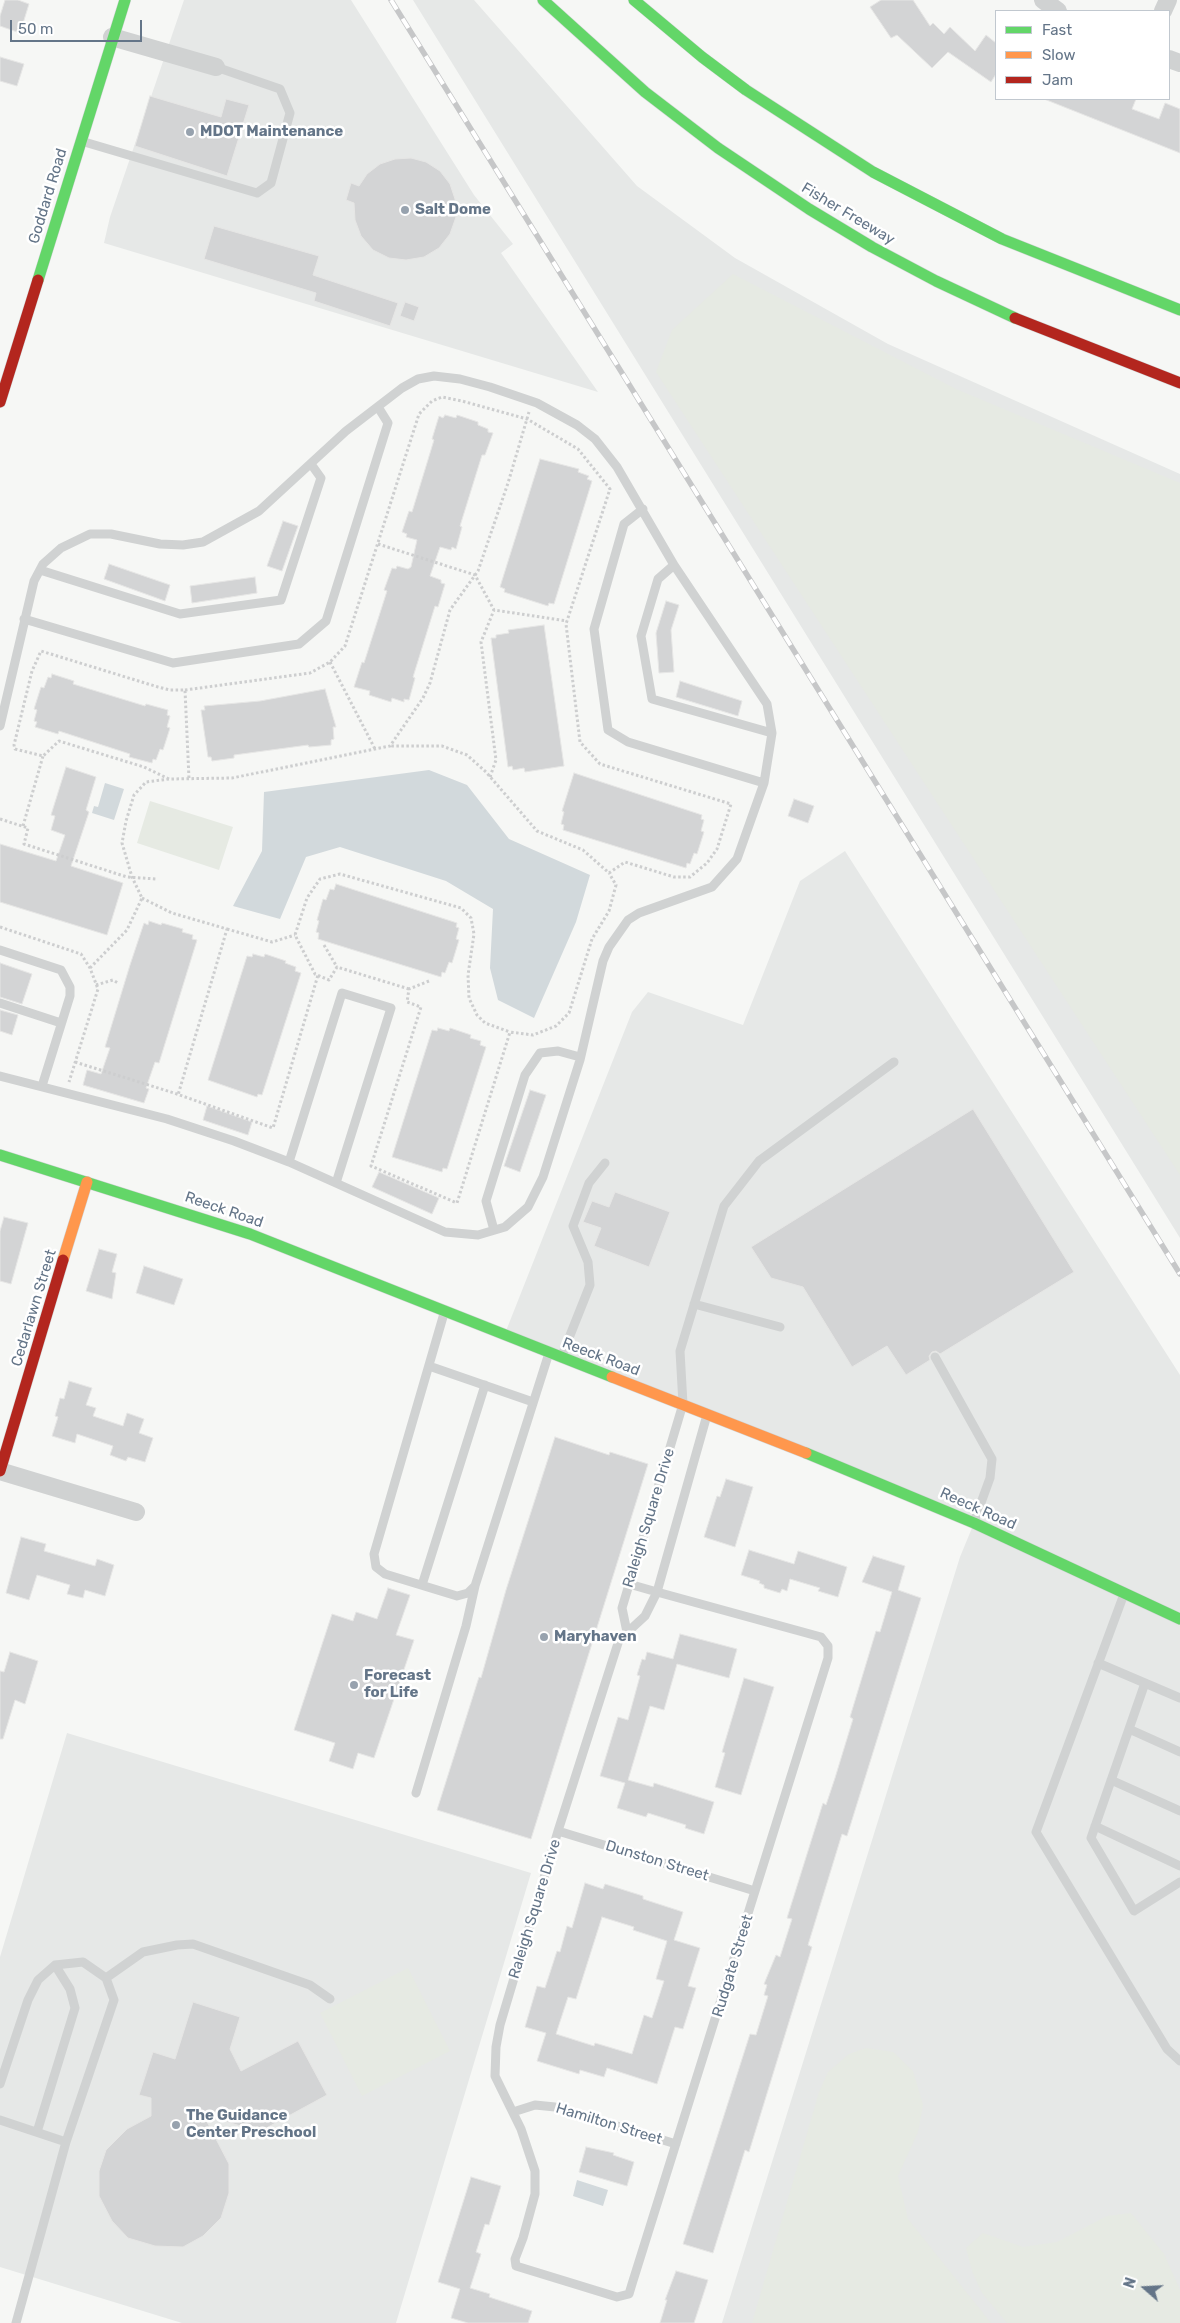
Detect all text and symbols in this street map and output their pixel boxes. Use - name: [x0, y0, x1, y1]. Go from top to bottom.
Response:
- scale bar: [12, 10, 145, 42]
- legend: [995, 10, 1170, 100]
- text: 50 m: [18, 20, 53, 38]
- text: Fast: [1042, 21, 1072, 39]
- text: Slow: [1042, 46, 1075, 64]
- text: Jam: [1042, 71, 1073, 89]
- place label: MDOT Maintenance: [200, 123, 343, 141]
- marker: MDOT Maintenance: [184, 126, 196, 138]
- street label: Goddard Road: [25, 146, 71, 246]
- street label: Fisher Freeway: [798, 179, 898, 249]
- place label: Salt Dome: [415, 201, 491, 219]
- marker: Salt Dome: [399, 204, 411, 216]
- street label: Reeck Road: [182, 1188, 266, 1232]
- street label: Cedarlawn Street: [8, 1247, 60, 1369]
- street label: Reeck Road: [560, 1334, 642, 1380]
- street label: Raleigh Square Drive: [619, 1446, 679, 1590]
- street label: Reeck Road: [937, 1484, 1019, 1534]
- place label: Maryhaven: [554, 1628, 637, 1646]
- marker: Maryhaven: [538, 1631, 550, 1643]
- place label: Forecast for Life: [364, 1667, 431, 1702]
- marker: Forecast for Life: [348, 1679, 360, 1691]
- street label: Raleigh Square Drive: [505, 1837, 565, 1981]
- street label: Dunston Street: [603, 1837, 711, 1885]
- street label: Rudgate Street: [709, 1913, 757, 2019]
- street label: Hamilton Street: [554, 2099, 664, 2149]
- place label: The Guidance Center Preschool: [186, 2107, 316, 2142]
- marker: The Guidance Center Preschool: [170, 2119, 182, 2131]
- north arrow: [1120, 2263, 1170, 2313]
- text: N: [1121, 2275, 1140, 2290]

